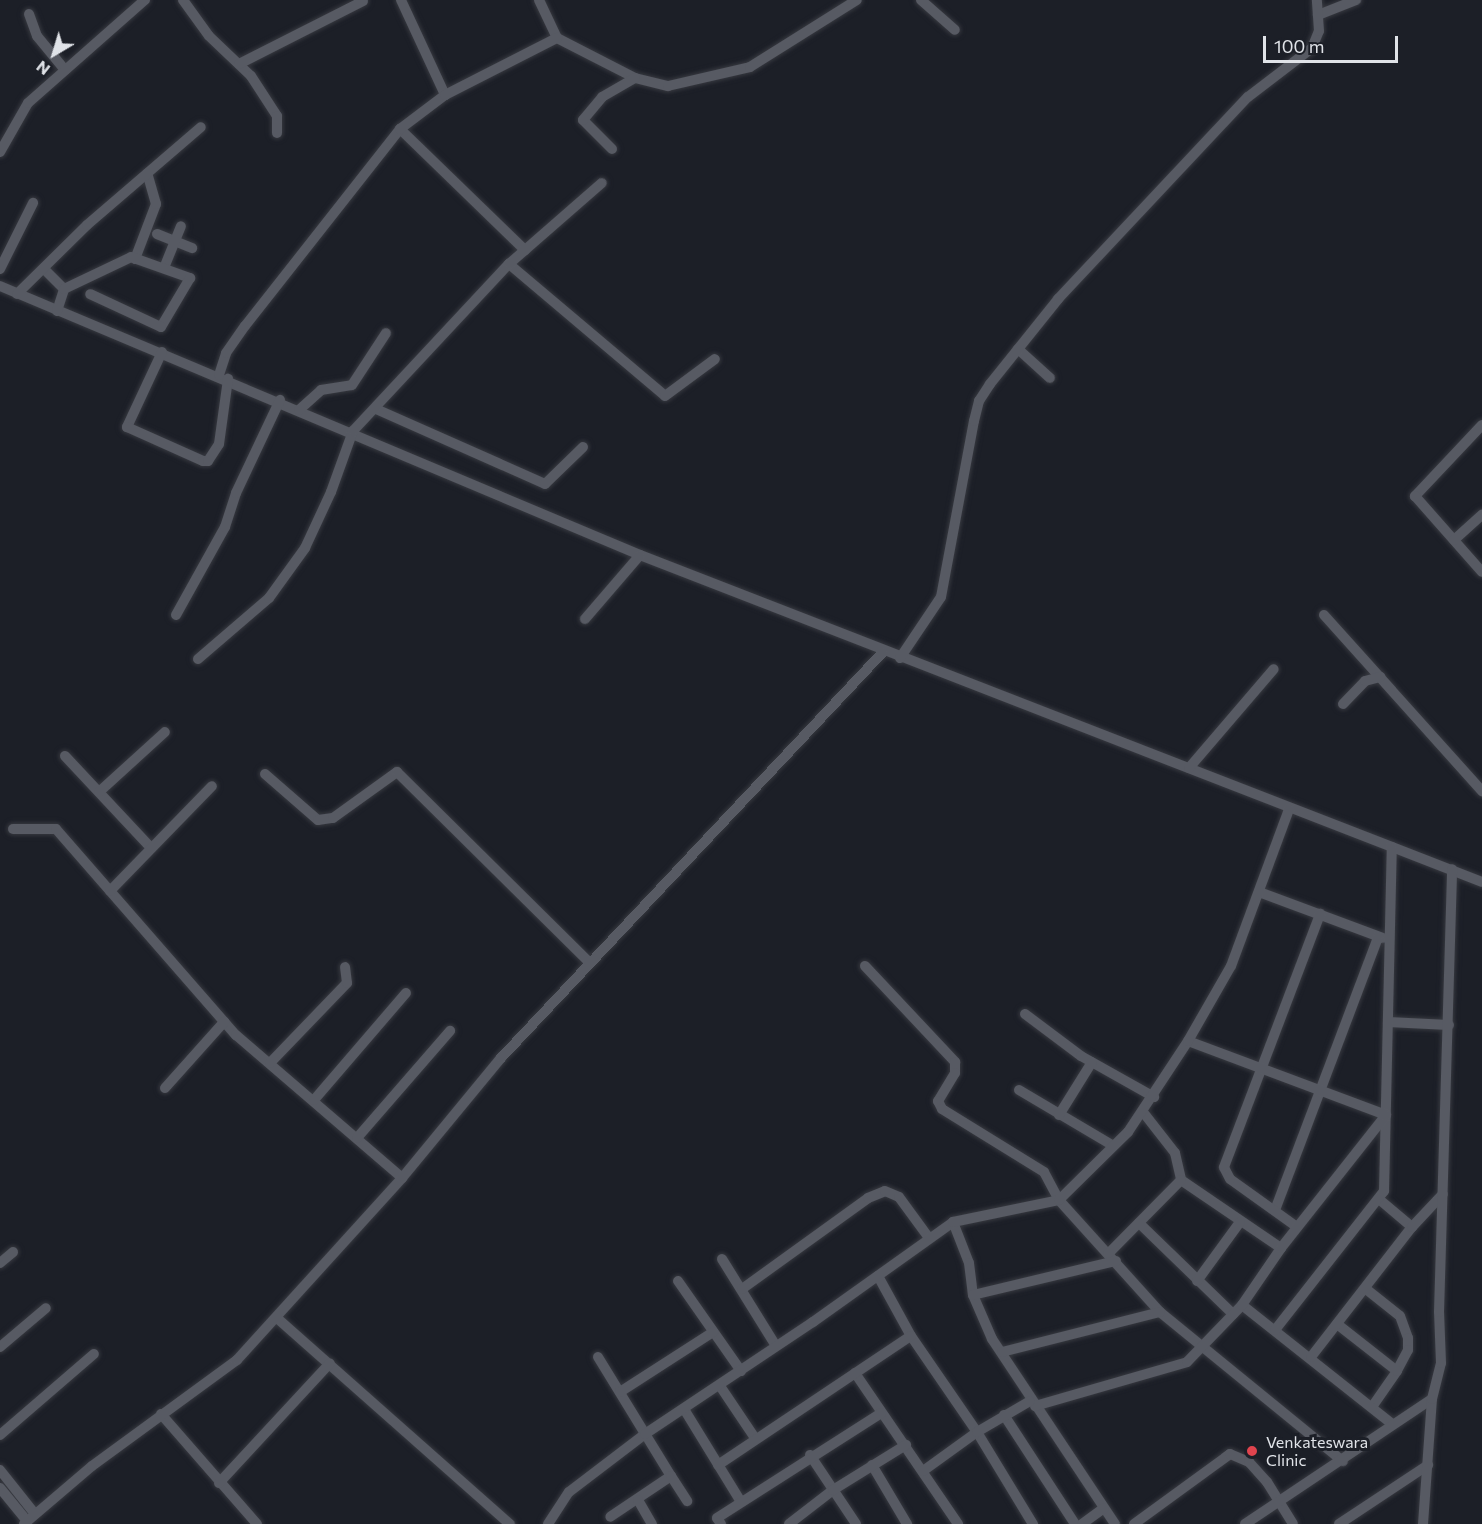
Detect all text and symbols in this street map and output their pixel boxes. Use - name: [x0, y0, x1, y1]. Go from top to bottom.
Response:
- north arrow: [24, 24, 84, 84]
- scale bar: [1266, 24, 1401, 62]
- text: 100 m: [1274, 35, 1324, 57]
- text: N: [32, 57, 53, 80]
- place label: Venkateswara Clinic: [1266, 1432, 1368, 1470]
- marker: Venkateswara Clinic: [1243, 1442, 1261, 1460]

